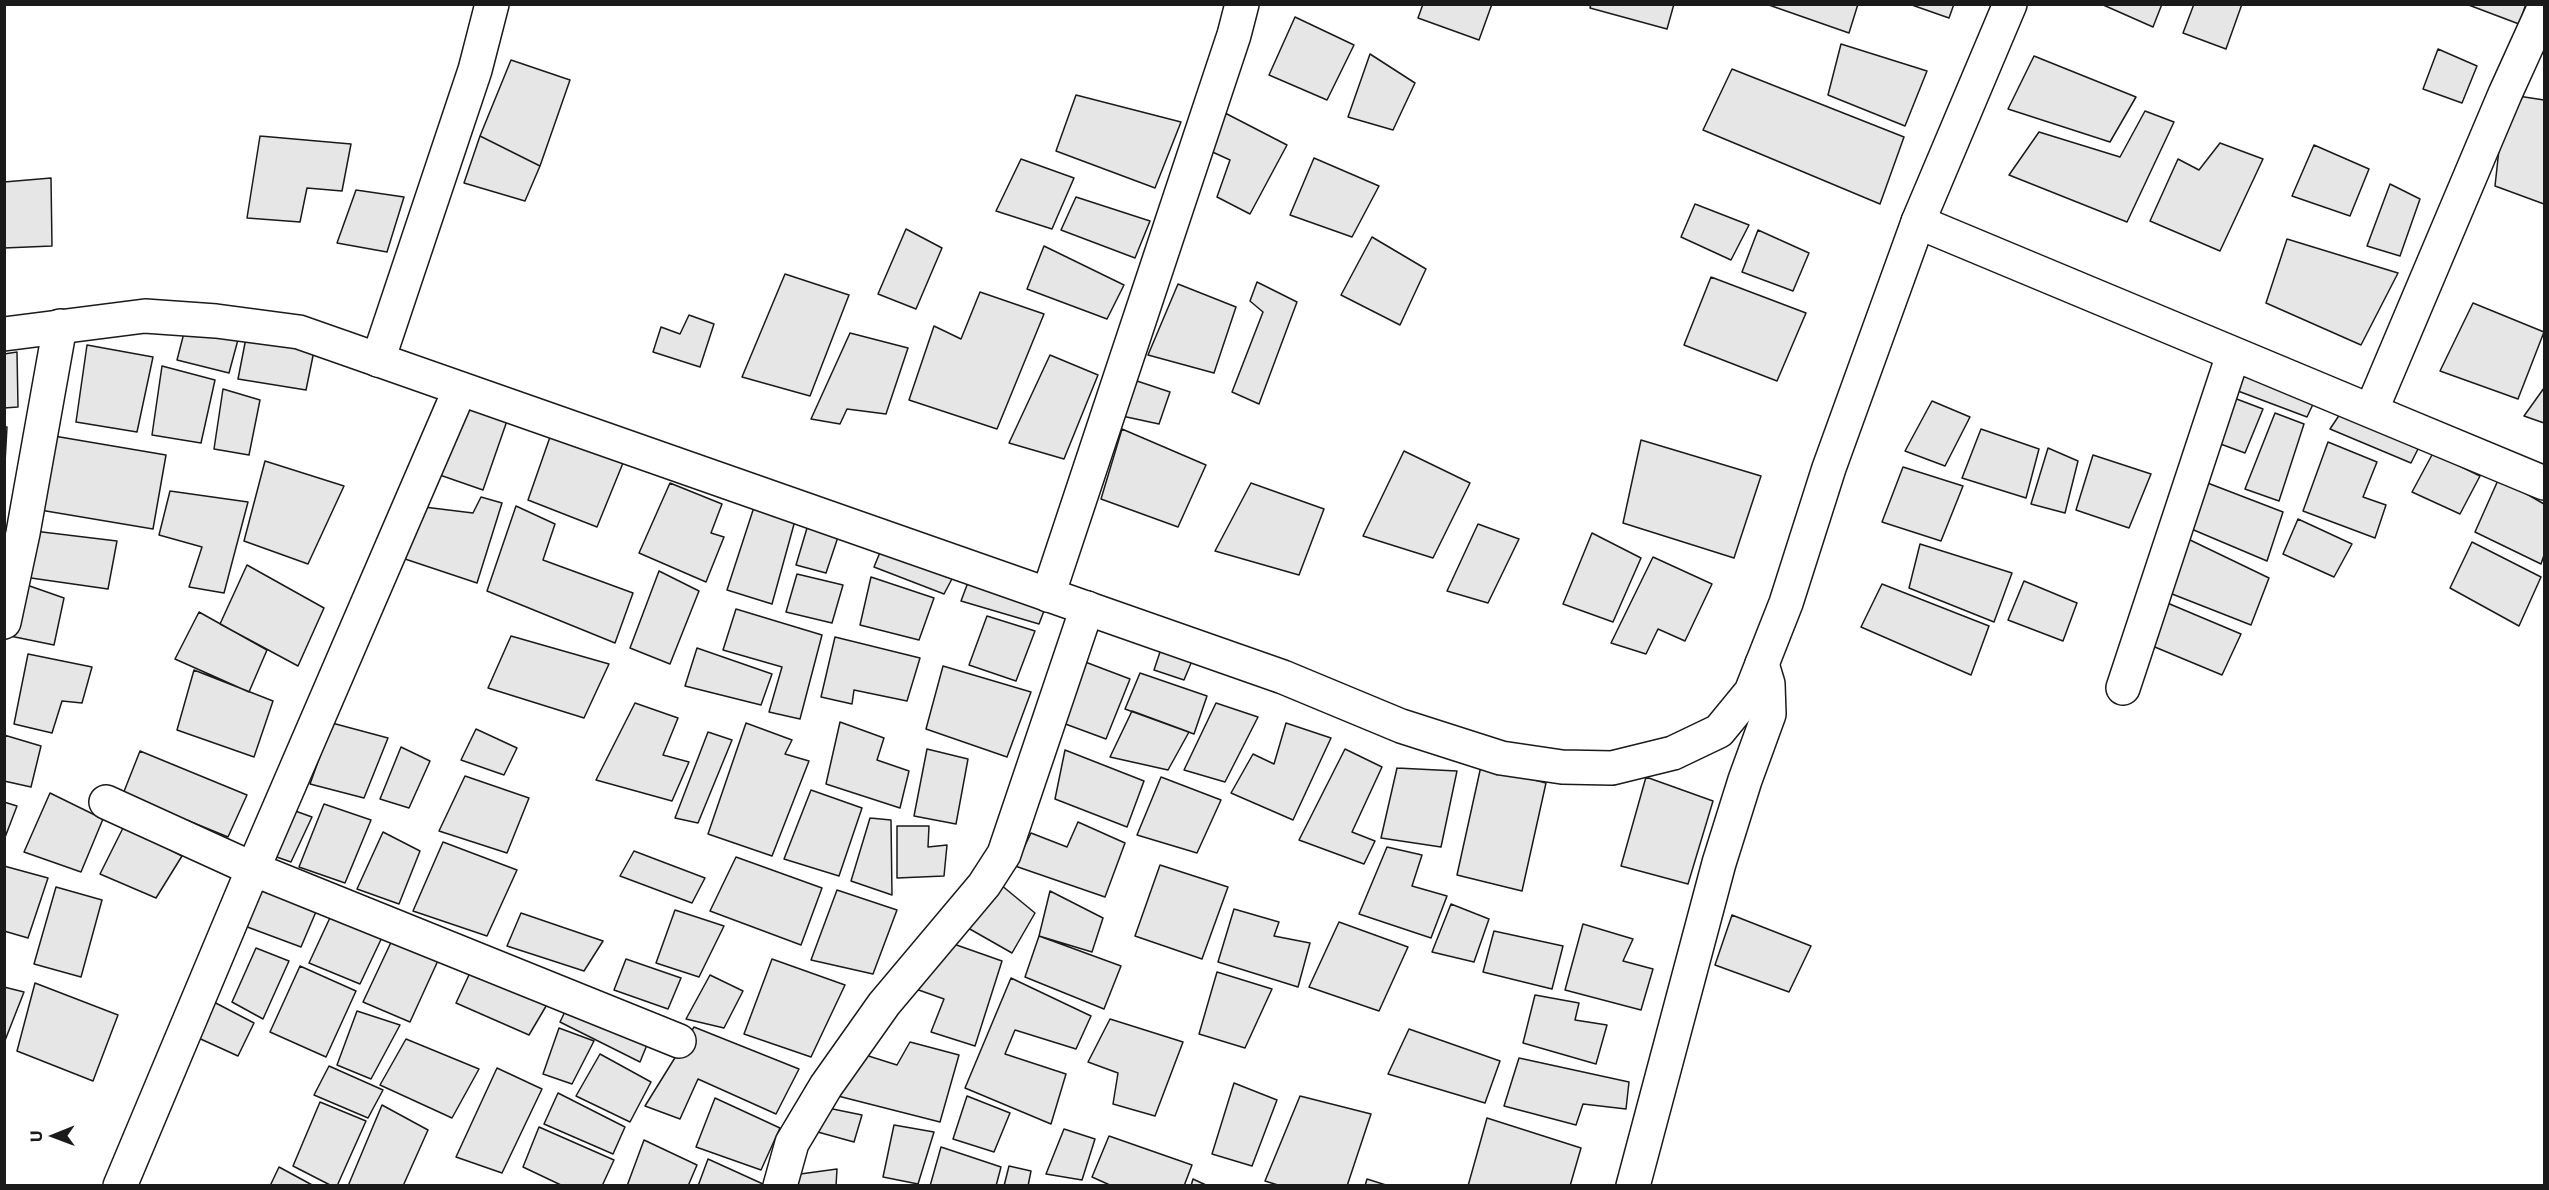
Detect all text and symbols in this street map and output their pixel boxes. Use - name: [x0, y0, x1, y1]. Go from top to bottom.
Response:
- north arrow: [24, 1106, 84, 1166]
- text: U: [26, 1130, 45, 1142]

